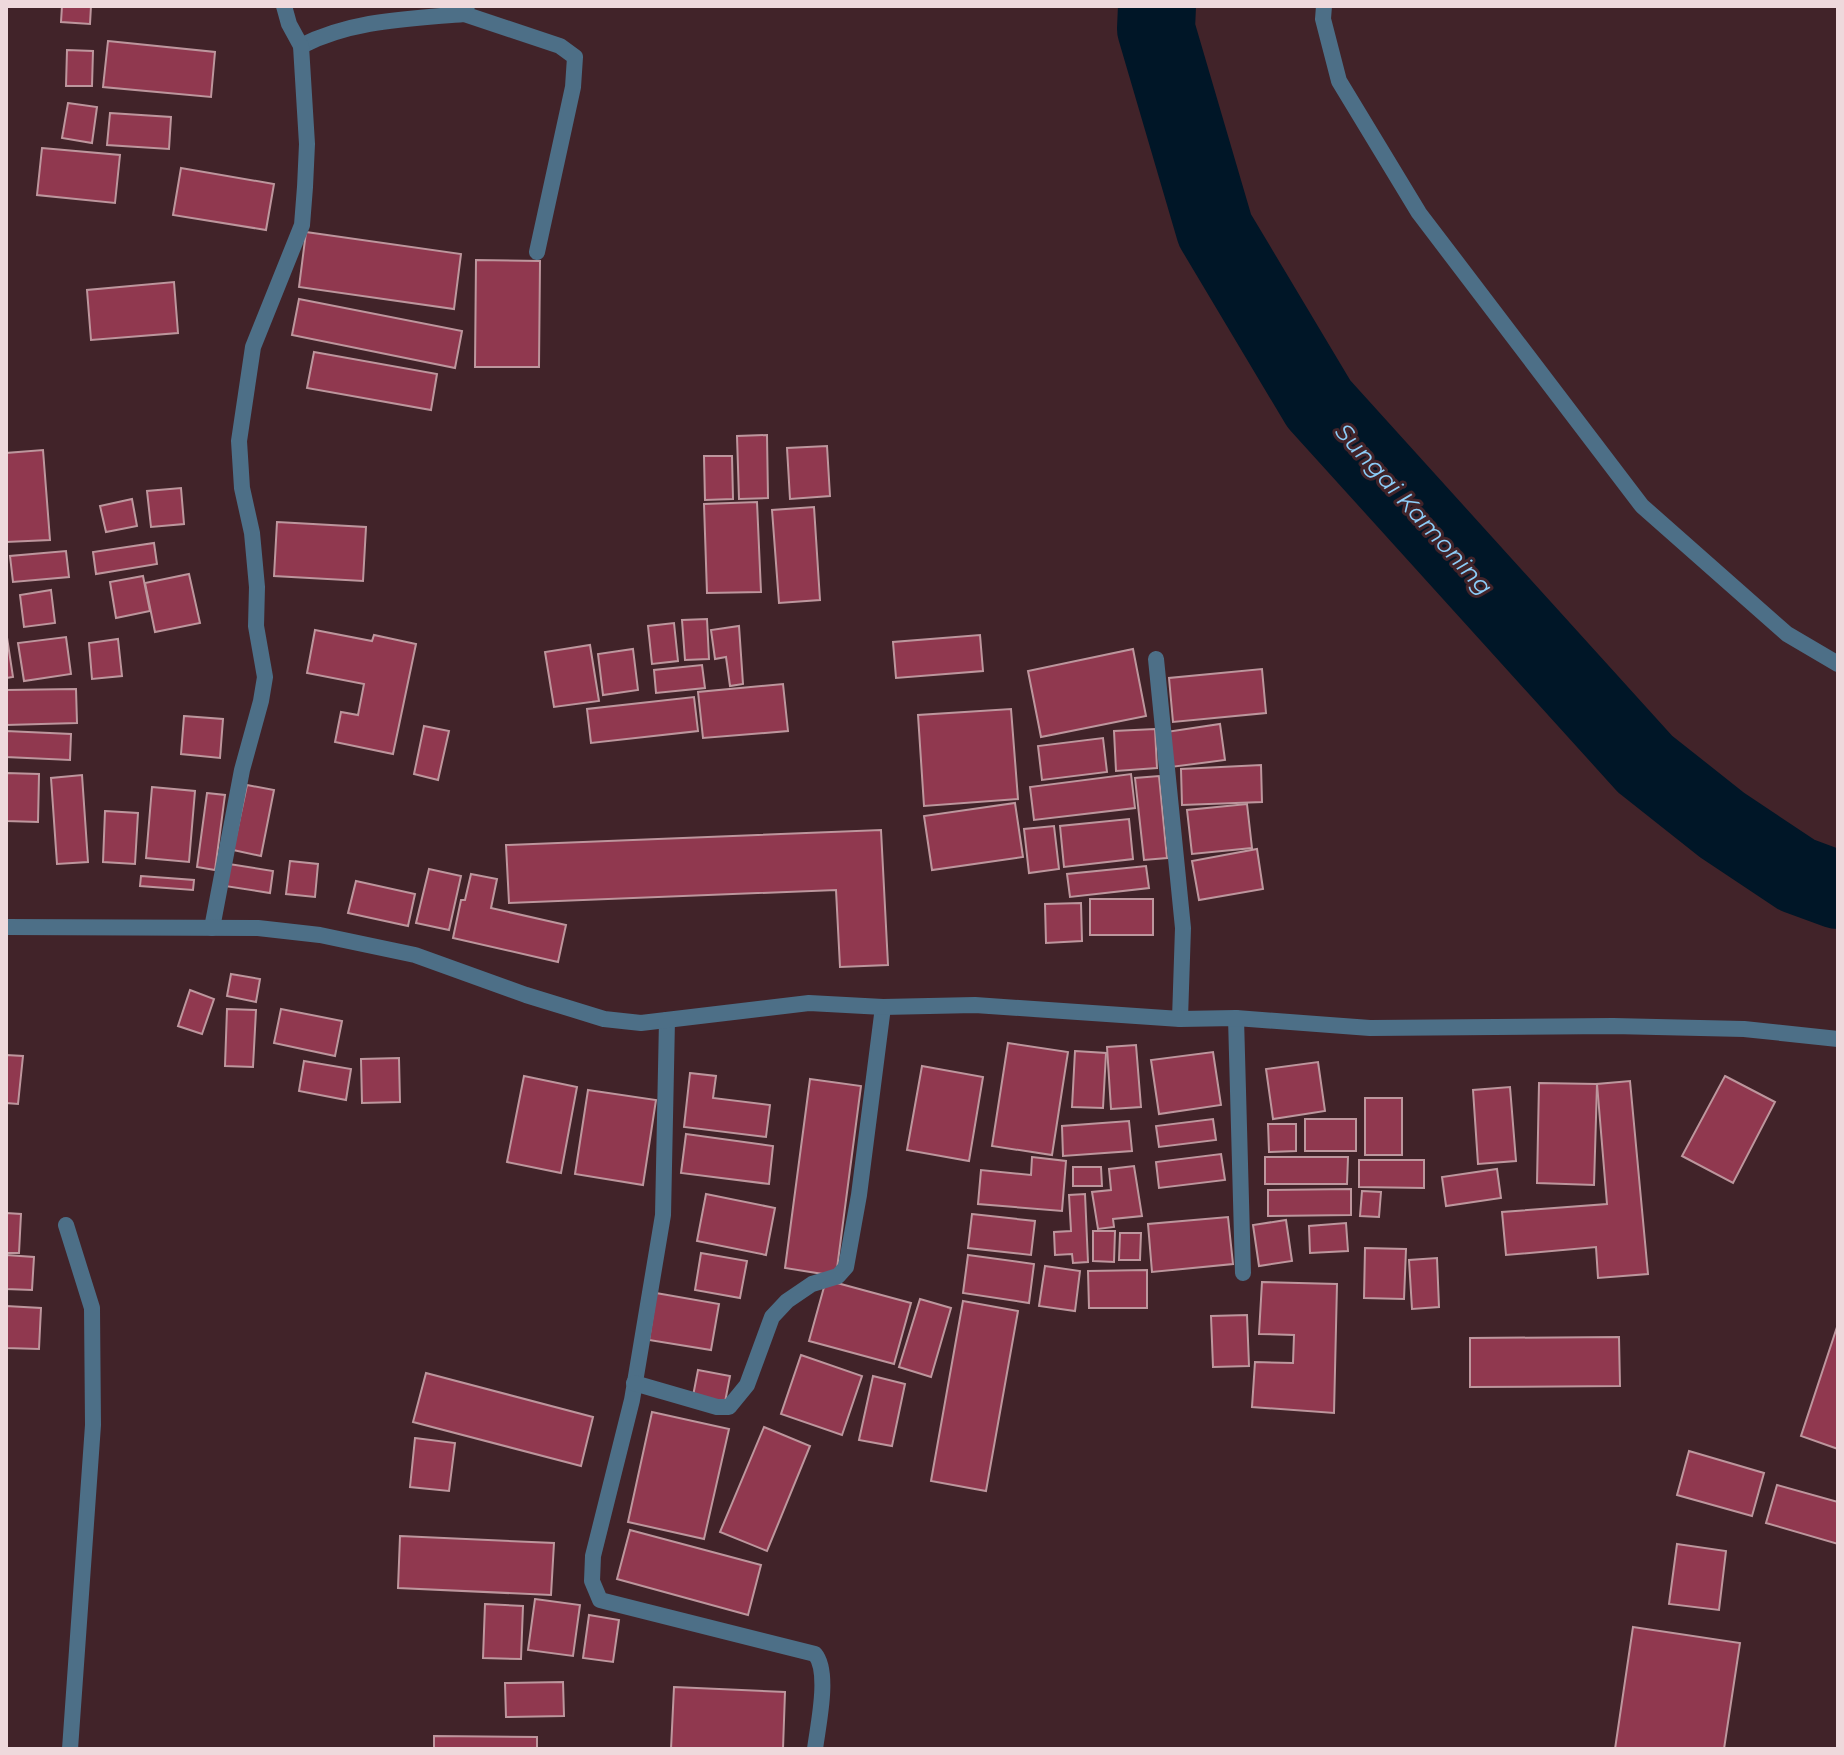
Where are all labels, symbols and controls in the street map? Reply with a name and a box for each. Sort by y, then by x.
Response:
water label: Sungai Kamoning [1329,417,1499,601]

